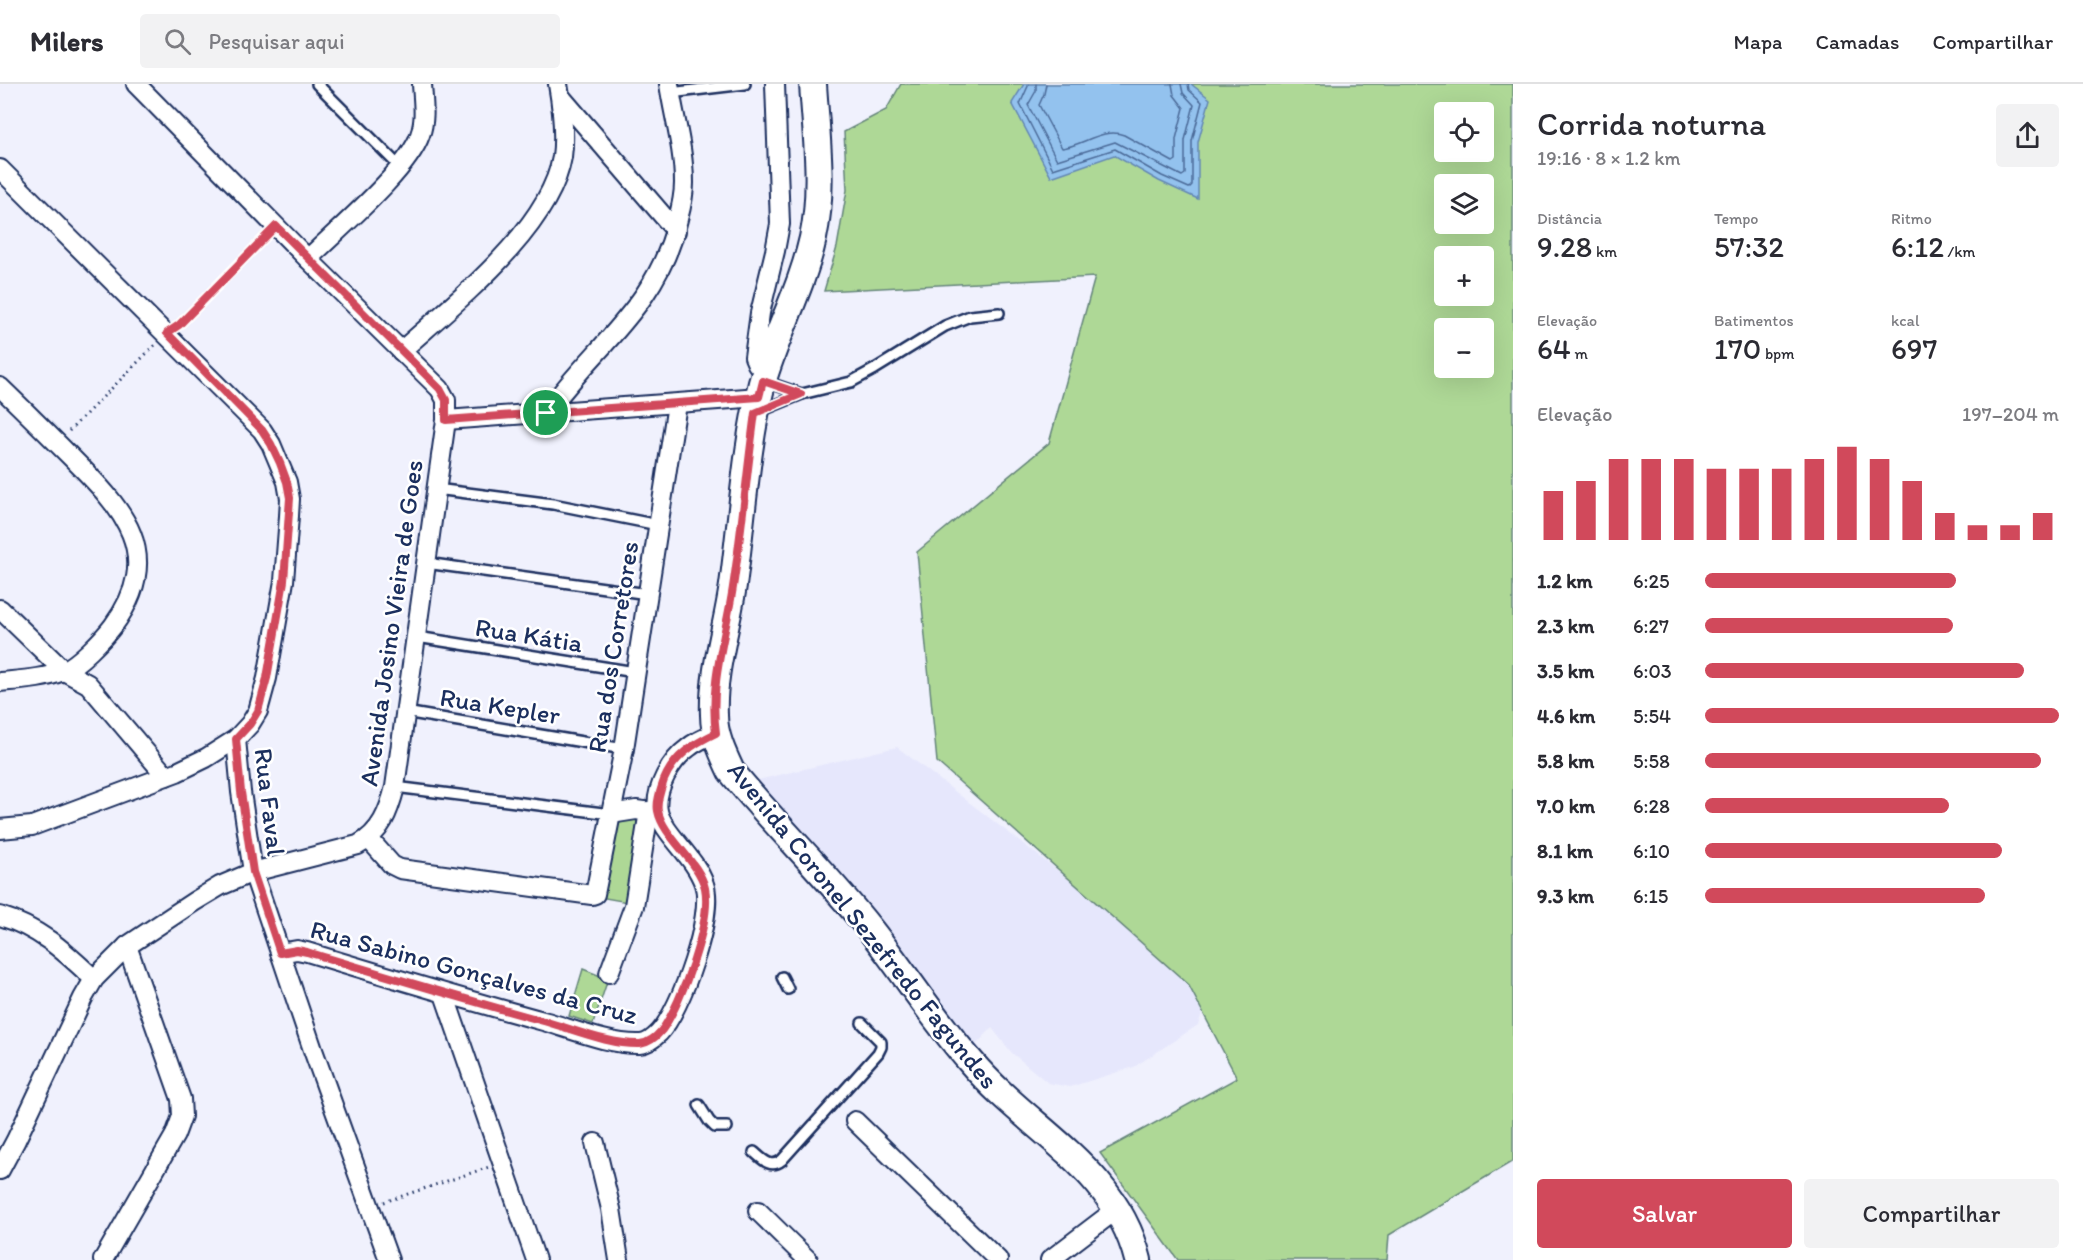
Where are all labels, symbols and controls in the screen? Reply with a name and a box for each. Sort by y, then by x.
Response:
search box [140,14,560,68]
text: Milers [30,24,104,58]
icon: search [161,25,194,58]
text: Pesquisar aqui [209,28,345,55]
text: Mapa [1734,29,1782,54]
text: Camadas [1815,29,1899,54]
text: Compartilhar [1932,29,2053,54]
map controls [1434,102,1494,378]
button: locate [1434,102,1494,162]
text: Corrida noturna [1537,104,1766,143]
button: share [1996,104,2059,167]
text: 19:16 · 8 × 1.2 km [1537,146,1681,170]
button: layers [1434,174,1494,234]
text: Distância [1537,209,1602,228]
text: Tempo [1714,209,1759,228]
text: Ritmo [1891,209,1932,228]
text: 9.28 [1537,228,1592,265]
text: 57:32 [1714,228,1784,265]
text: 6:12 [1891,228,1944,265]
text: km [1592,242,1617,261]
text: /km [1944,242,1975,261]
button: + [1434,246,1494,306]
text: Elevação [1537,311,1597,330]
text: Batimentos [1714,311,1794,330]
text: kcal [1891,311,1919,330]
button: − [1434,318,1494,378]
text: 64 [1537,330,1571,367]
text: 170 [1714,330,1761,367]
text: 697 [1891,330,1937,367]
text: m [1571,344,1588,363]
text: bpm [1761,344,1795,363]
pin [520,387,571,438]
icon: arrive [529,396,562,429]
text: Elevação [1537,402,1612,426]
text: 197–204 m [1962,402,2059,426]
street label: Avenida Josino Vieira de Goes [352,458,430,788]
street label: Rua dos Corretores [580,539,646,755]
text: 1.2 km [1537,569,1593,593]
text: 6:25 [1633,569,1670,593]
street label: Rua Kátia [473,611,585,659]
text: 2.3 km [1537,614,1594,638]
text: 6:27 [1633,614,1669,638]
text: 3.5 km [1537,659,1594,683]
text: 6:03 [1633,659,1672,683]
street label: Rua Kepler [438,681,563,731]
text: 4.6 km [1537,704,1595,728]
text: 5:54 [1633,704,1671,728]
street label: Rua Faval [248,746,292,858]
text: 5.8 km [1537,749,1594,773]
text: 5:58 [1633,749,1670,773]
street label: Avenida Coronel Sezefredo Fagundes [721,755,1005,1095]
text: 7.0 km [1537,794,1595,818]
text: 6:28 [1633,794,1670,818]
text: 8.1 km [1537,839,1593,863]
text: 6:10 [1633,839,1670,863]
text: 9.3 km [1537,884,1594,908]
text: 6:15 [1633,884,1668,908]
street label: Rua Sabino Gonçalves da Cruz [307,913,641,1031]
button: Salvar [1537,1179,1792,1248]
button: Compartilhar [1804,1179,2059,1248]

